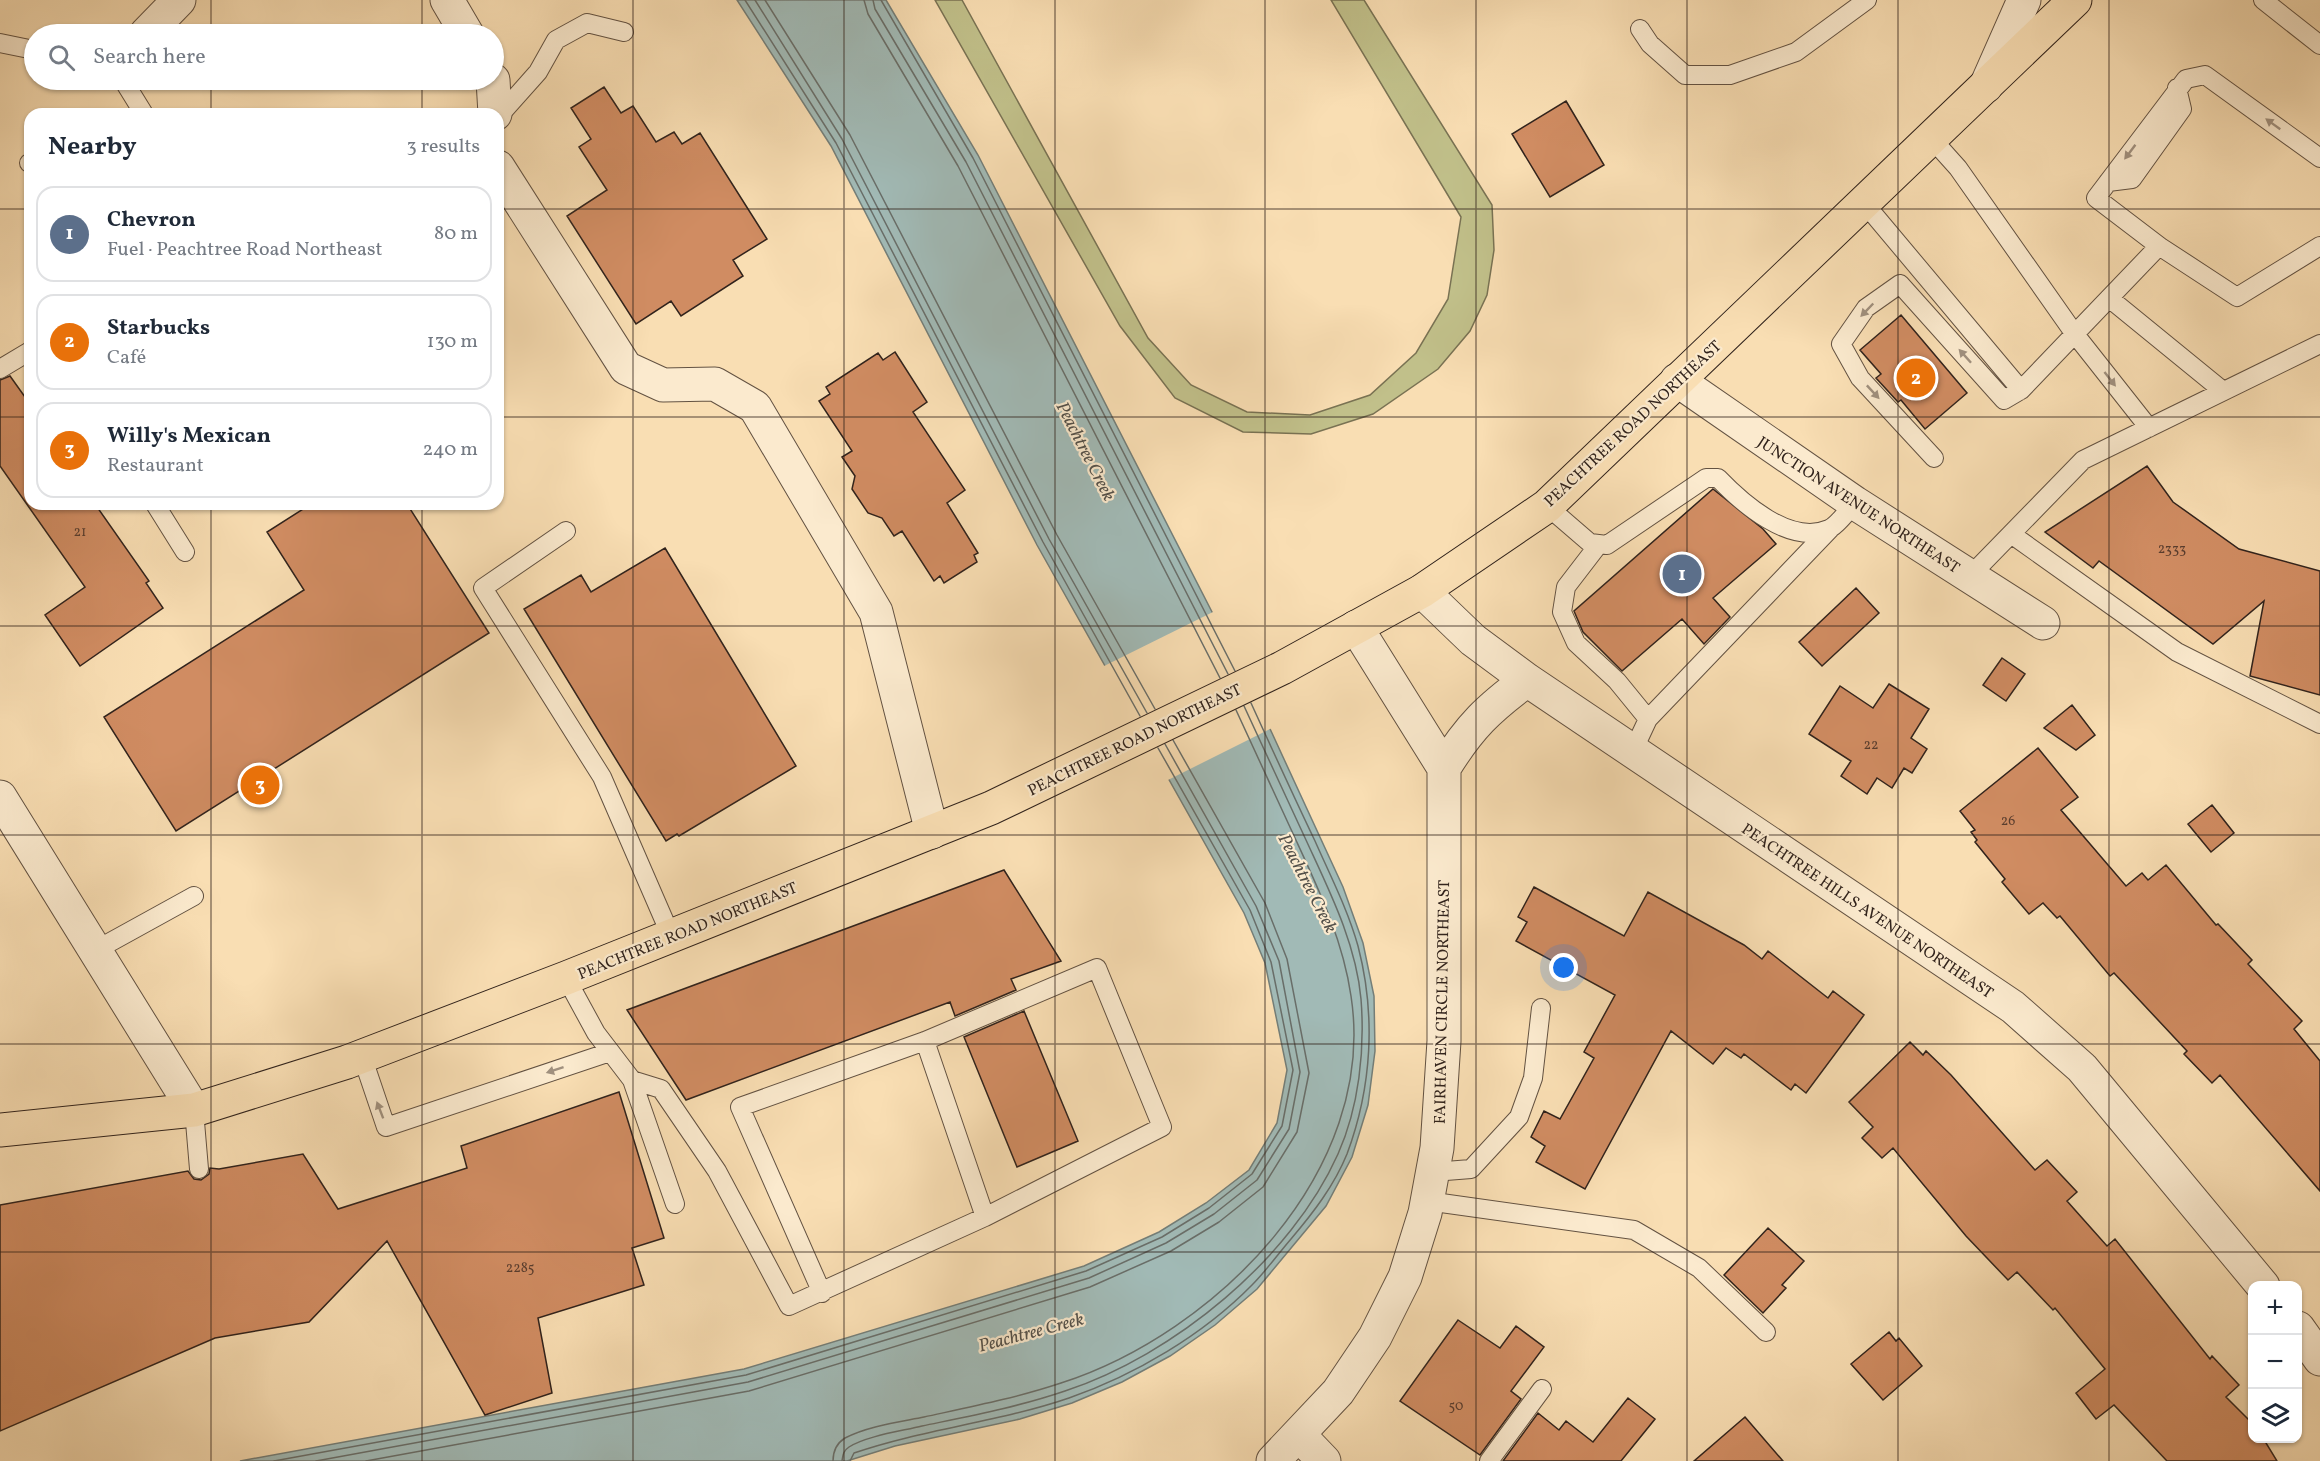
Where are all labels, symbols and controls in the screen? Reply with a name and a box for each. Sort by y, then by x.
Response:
search box [24,24,504,90]
icon: search [45,41,78,74]
text: Search here [93,42,206,73]
one-way arrow [2265,118,2281,130]
text: Nearby [48,129,137,165]
text: 3 results [406,133,480,161]
one-way arrow [2124,143,2136,159]
text: Chevron [107,205,196,236]
text: 1 [65,220,74,248]
text: 80 m [434,220,478,248]
text: Fuel · Peachtree Road Northeast [107,236,383,264]
one-way arrow [1860,303,1874,318]
text: Starbucks [107,313,210,344]
text: 2 [64,328,75,356]
text: 130 m [427,328,478,356]
street label: PEACHTREE ROAD NORTHEAST [1540,336,1727,513]
text: Café [107,344,146,372]
one-way arrow [1959,349,1972,364]
pin: 2 [1896,356,1936,400]
one-way arrow [2104,371,2116,386]
one-way arrow [1866,385,1880,400]
water label: Peachtree Creek [1049,398,1120,506]
text: Willy's Mexican [107,421,271,452]
street label: JUNCTION AVENUE NORTHEAST [1752,432,1963,580]
text: 3 [64,436,75,464]
text: 240 m [423,436,478,464]
text: Restaurant [107,452,204,480]
house number: 21 [74,523,86,542]
house number: 2333 [2158,540,2186,559]
pin: 1 [1662,552,1702,596]
street label: PEACHTREE ROAD NORTHEAST [1024,679,1245,802]
house number: 22 [1863,736,1879,755]
pin: 3 [240,762,280,808]
house number: 26 [2001,812,2015,831]
street label: PEACHTREE HILLS AVENUE NORTHEAST [1737,819,1997,1004]
water label: Peachtree Creek [1271,830,1342,938]
street label: PEACHTREE ROAD NORTHEAST [575,878,801,986]
street label: FAIRHAVEN CIRCLE NORTHEAST [1430,880,1456,1124]
your location [1549,953,1578,982]
one-way arrow [546,1066,564,1076]
one-way arrow [375,1101,385,1119]
house number: 2285 [506,1259,534,1278]
map controls [2248,1281,2302,1443]
button: + [2248,1281,2302,1335]
water label: Peachtree Creek [976,1307,1087,1360]
button: − [2248,1335,2302,1389]
button: layers [2248,1389,2302,1443]
house number: 50 [1449,1397,1463,1416]

